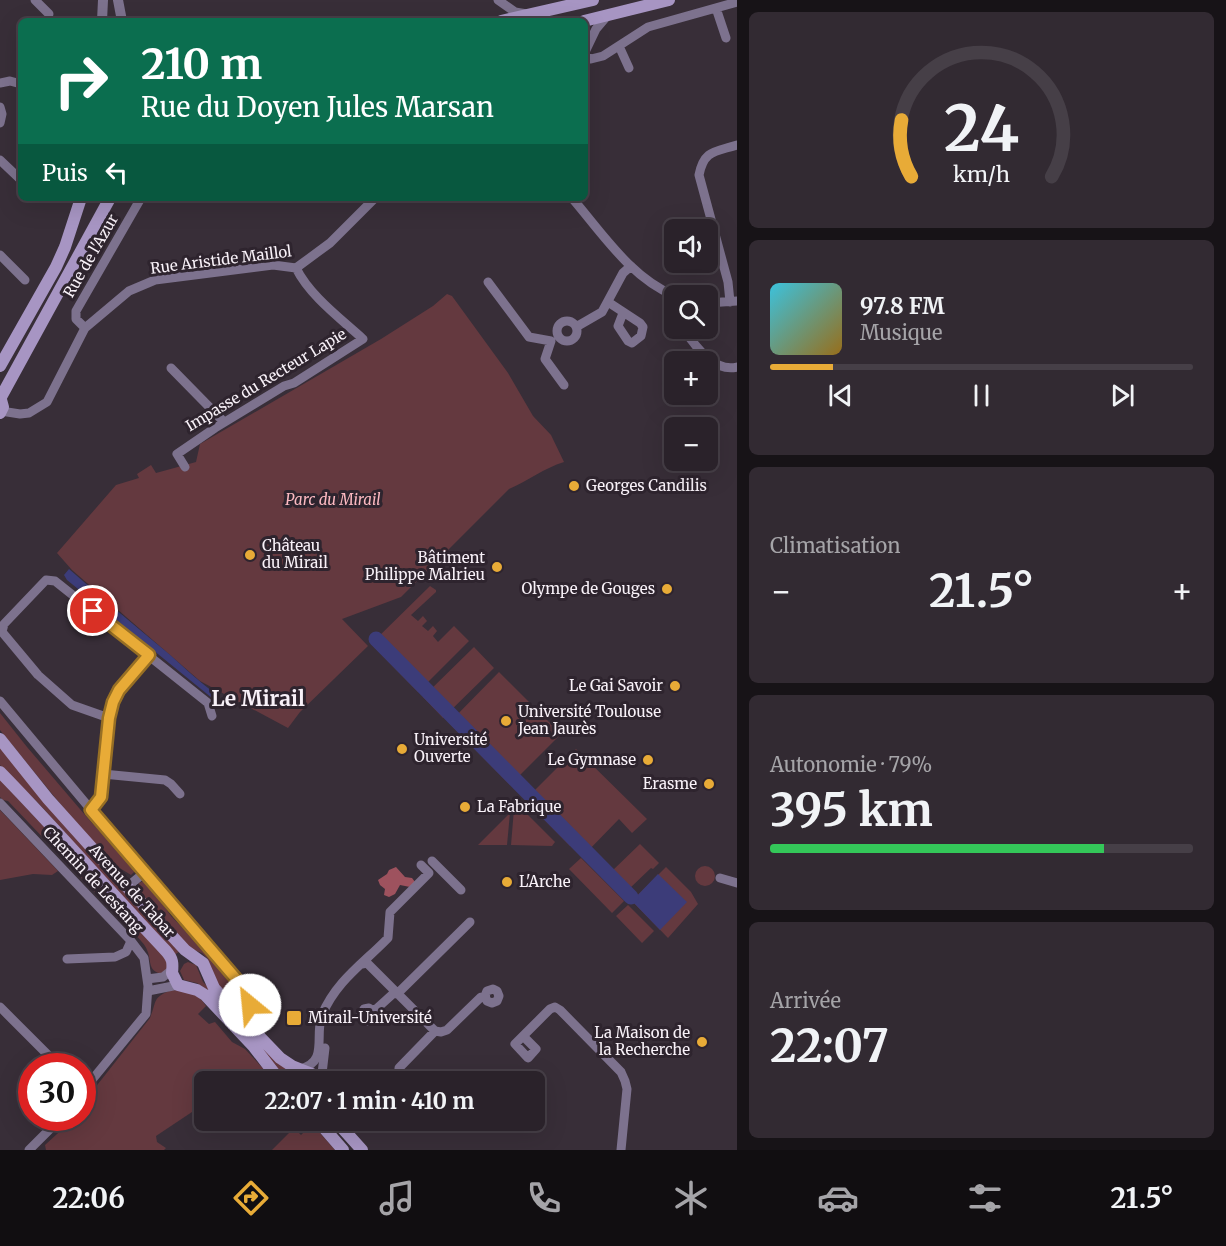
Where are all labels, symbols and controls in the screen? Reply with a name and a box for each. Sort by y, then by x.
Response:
text: 210 m [141,38,262,90]
icon: right [42,42,120,120]
text: Rue du Doyen Jules Marsan [141,90,494,124]
text: 24 [944,90,1019,168]
icon: left [100,156,133,189]
text: Puis [42,159,88,187]
text: km/h [953,161,1010,188]
street label: Rue de l'Azur [59,211,122,301]
map controls [664,219,718,471]
button: sound [664,219,718,273]
street label: Rue Aristide Maillol [149,241,293,278]
button: search [664,285,718,339]
text: 97.8 FM [860,292,945,320]
text: Musique [860,320,942,345]
street label: Impasse du Recteur Lapie [182,324,350,435]
button: + [664,351,718,405]
icon: previous [824,379,857,412]
icon: pause [965,379,998,412]
icon: next [1106,379,1139,412]
button: − [664,417,718,471]
place label: Georges Candilis [586,476,707,495]
marker: Georges Candilis [567,479,581,493]
park label: Parc du Mirail [285,490,381,509]
text: Climatisation [770,533,901,558]
place label: Château du Mirail [262,536,328,572]
marker: Château du Mirail [243,548,257,562]
place label: Bâtiment Philippe Malrieu [365,548,485,584]
marker: Bâtiment Philippe Malrieu [490,560,504,574]
text: 21.5° [929,563,1034,619]
text: − [770,571,792,612]
text: + [1171,571,1193,612]
place label: Olympe de Gouges [522,579,655,598]
marker: Olympe de Gouges [660,582,674,596]
pin [67,585,118,636]
icon: arrive [76,594,109,627]
place label: Le Gai Savoir [569,676,663,695]
marker: Le Gai Savoir [668,679,682,693]
district label: Le Mirail [211,685,305,712]
place label: Université Toulouse Jean Jaurès [517,702,661,738]
marker: Université Toulouse Jean Jaurès [499,714,513,728]
place label: Université Ouverte [414,730,488,766]
marker: Université Ouverte [395,742,409,756]
place label: Le Gymnase [547,750,636,769]
text: Autonomie · 79% [770,752,932,777]
marker: Le Gymnase [641,753,655,767]
place label: Erasme [643,774,697,793]
marker: Erasme [702,777,716,791]
text: 395 km [770,782,933,838]
place label: La Fabrique [477,797,562,816]
marker: La Fabrique [458,800,472,814]
street label: Chemin de Lestang [39,822,148,937]
street label: Avenue de Tabar [85,839,179,941]
place label: L'Arche [519,872,571,891]
marker: L'Arche [500,875,514,889]
position arrow [218,973,282,1037]
text: Arrivée [770,988,841,1013]
place label: Mirail-Université [308,1008,432,1027]
marker: Mirail-Université [285,1009,303,1027]
text: 22:07 [770,1018,889,1074]
place label: La Maison de la Recherche [594,1023,690,1059]
marker: La Maison de la Recherche [695,1035,709,1049]
speed limit sign: 30 [18,1053,96,1131]
text: 22:07 · 1 min · 410 m [265,1087,474,1115]
icon: directions [230,1177,272,1219]
icon: music [376,1177,418,1219]
icon: phone [523,1177,565,1219]
icon: climate [670,1177,712,1219]
icon: car [817,1177,859,1219]
icon: filters [964,1177,1006,1219]
text: 22:06 [52,1181,125,1215]
text: 21.5° [1111,1181,1174,1215]

